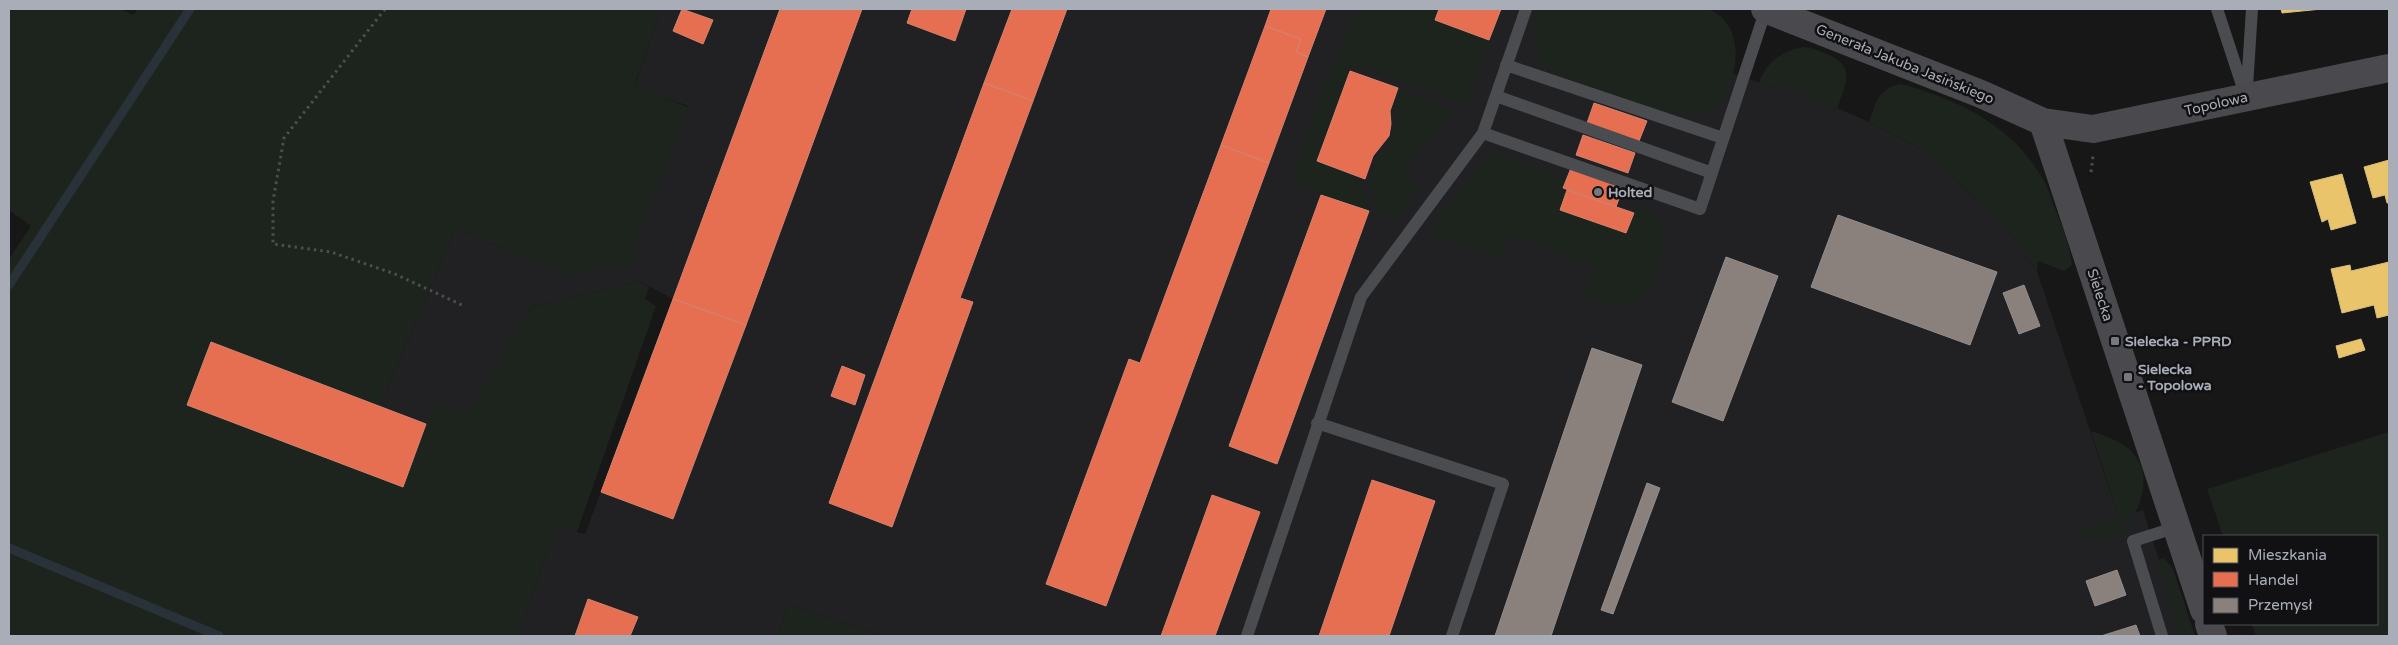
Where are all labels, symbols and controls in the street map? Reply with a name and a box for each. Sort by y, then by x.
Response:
street label: Generała Jakuba Jasińskiego [1814,20,1996,108]
street label: Topolowa [2183,88,2249,120]
place label: Holted [1608,184,1653,201]
marker: Holted [1592,186,1604,198]
street label: Sielecka [2084,267,2116,323]
place label: Sielecka - PPRD [2125,333,2232,350]
marker: Sielecka - PPRD [2109,335,2121,347]
place label: Sielecka - Topolowa [2138,361,2212,394]
marker: Sielecka - Topolowa [2122,371,2134,383]
legend [2203,535,2378,625]
text: Mieszkania [2248,546,2327,564]
text: Handel [2248,571,2299,589]
text: Przemysł [2248,596,2313,614]

